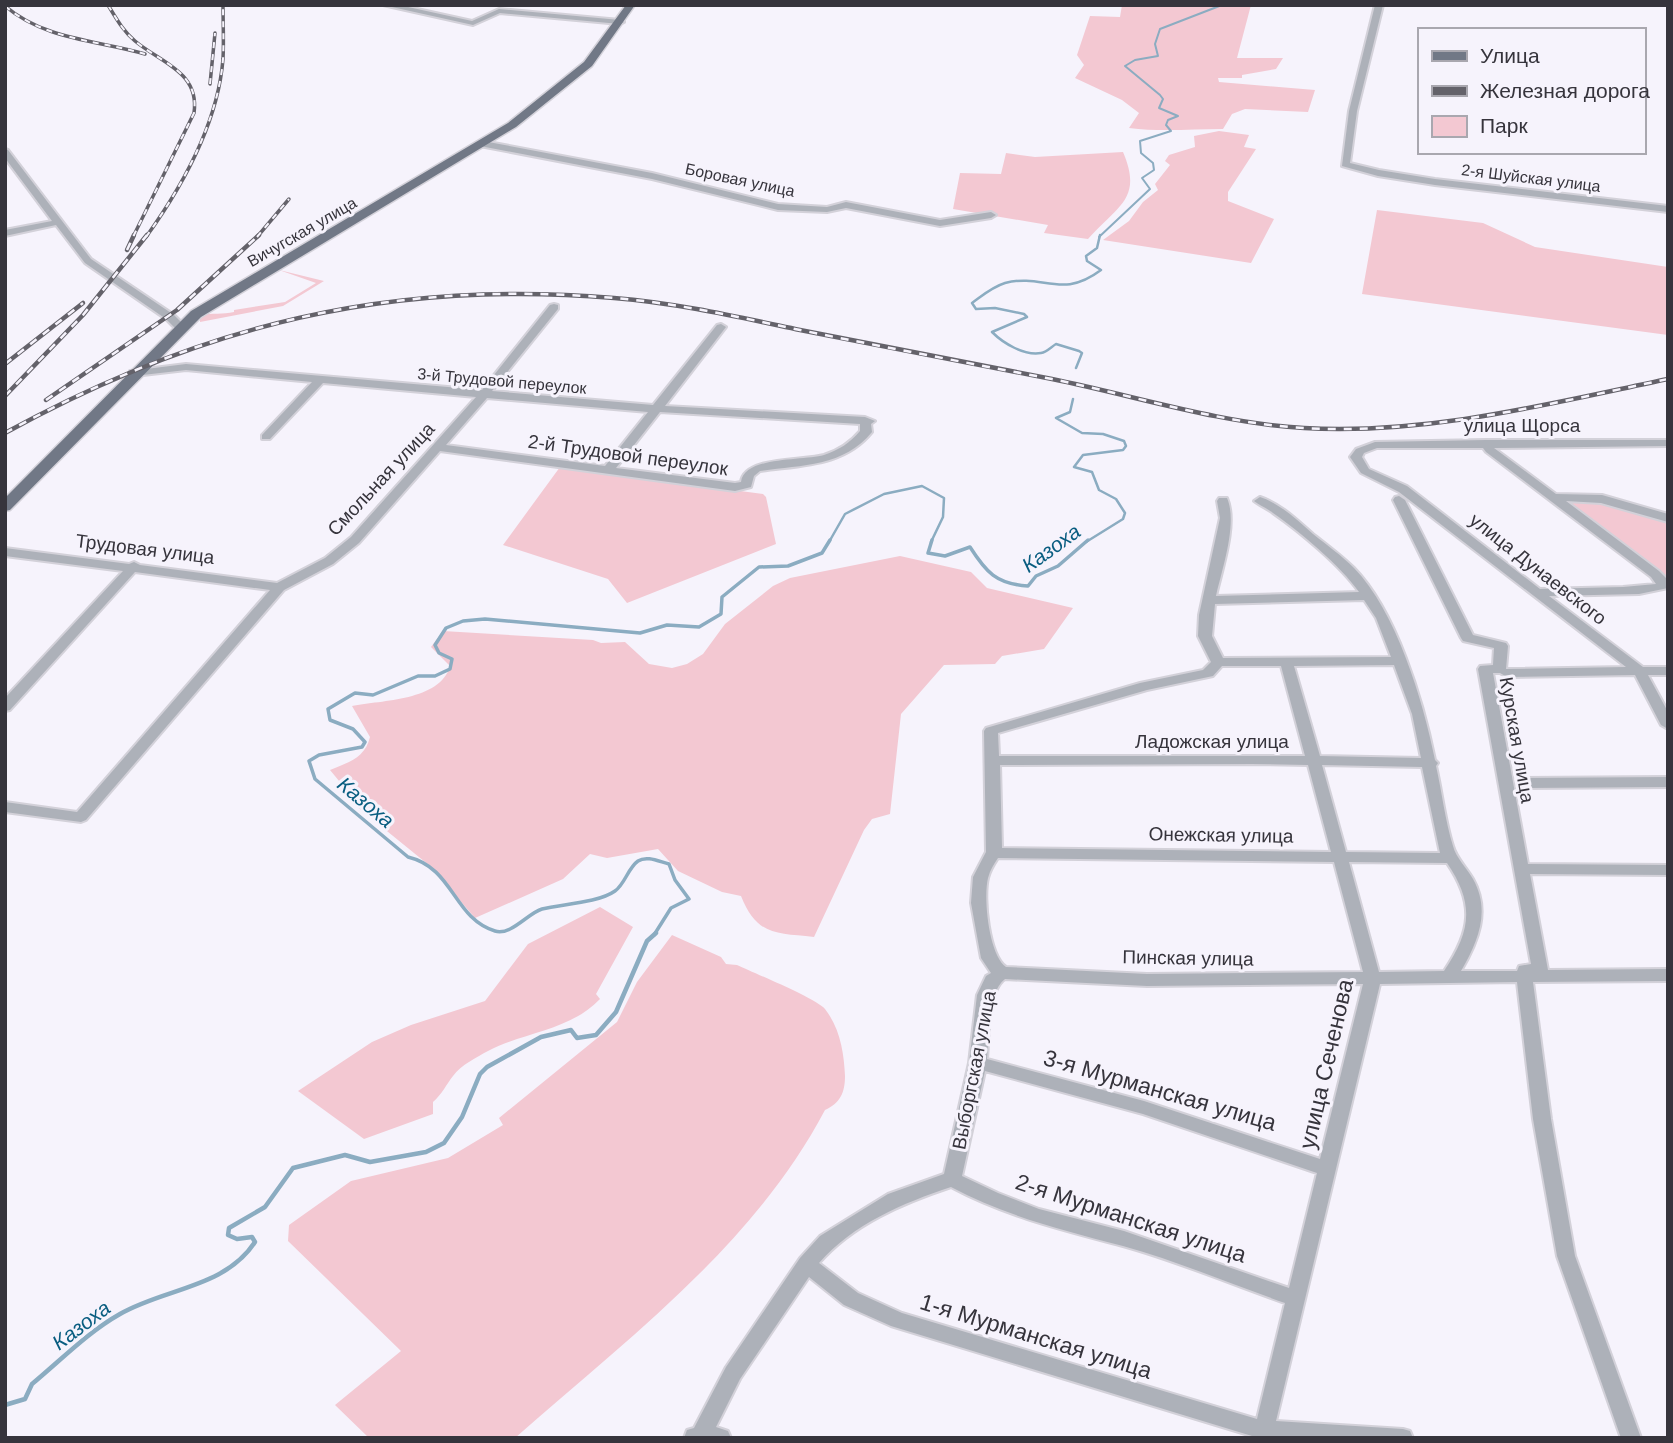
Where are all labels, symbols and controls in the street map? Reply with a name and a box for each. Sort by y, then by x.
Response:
legend [1418,28,1645,154]
text: Улица [1480,44,1540,67]
text: Железная дорога [1480,79,1650,102]
text: Парк [1480,114,1528,137]
street label: Боровая улица [684,160,796,200]
street label: 2-я Шуйская улица [1460,161,1602,195]
street label: Вичугская улица [245,194,359,270]
street label: 3-й Трудовой переулок [417,365,588,397]
street label: улица Щорса [1464,415,1581,436]
street label: Смольная улица [323,418,439,540]
street label: 2-й Трудовой переулок [527,431,730,480]
street label: улица Дунаевского [1466,509,1610,629]
water label: Казоха [1017,519,1085,577]
street label: Трудовая улица [74,530,216,568]
street label: Курская улица [1496,675,1538,805]
street label: Ладожская улица [1135,731,1289,752]
water label: Казоха [333,772,399,832]
street label: Онежская улица [1148,823,1294,847]
street label: Пинская улица [1122,946,1254,970]
street label: улица Сеченова [1294,976,1358,1151]
street label: Выборгская улица [948,988,1000,1151]
street label: 3-я Мурманская улица [1041,1044,1280,1136]
street label: 2-я Мурманская улица [1012,1168,1250,1268]
street label: 1-я Мурманская улица [917,1288,1155,1384]
water label: Казоха [48,1296,114,1354]

